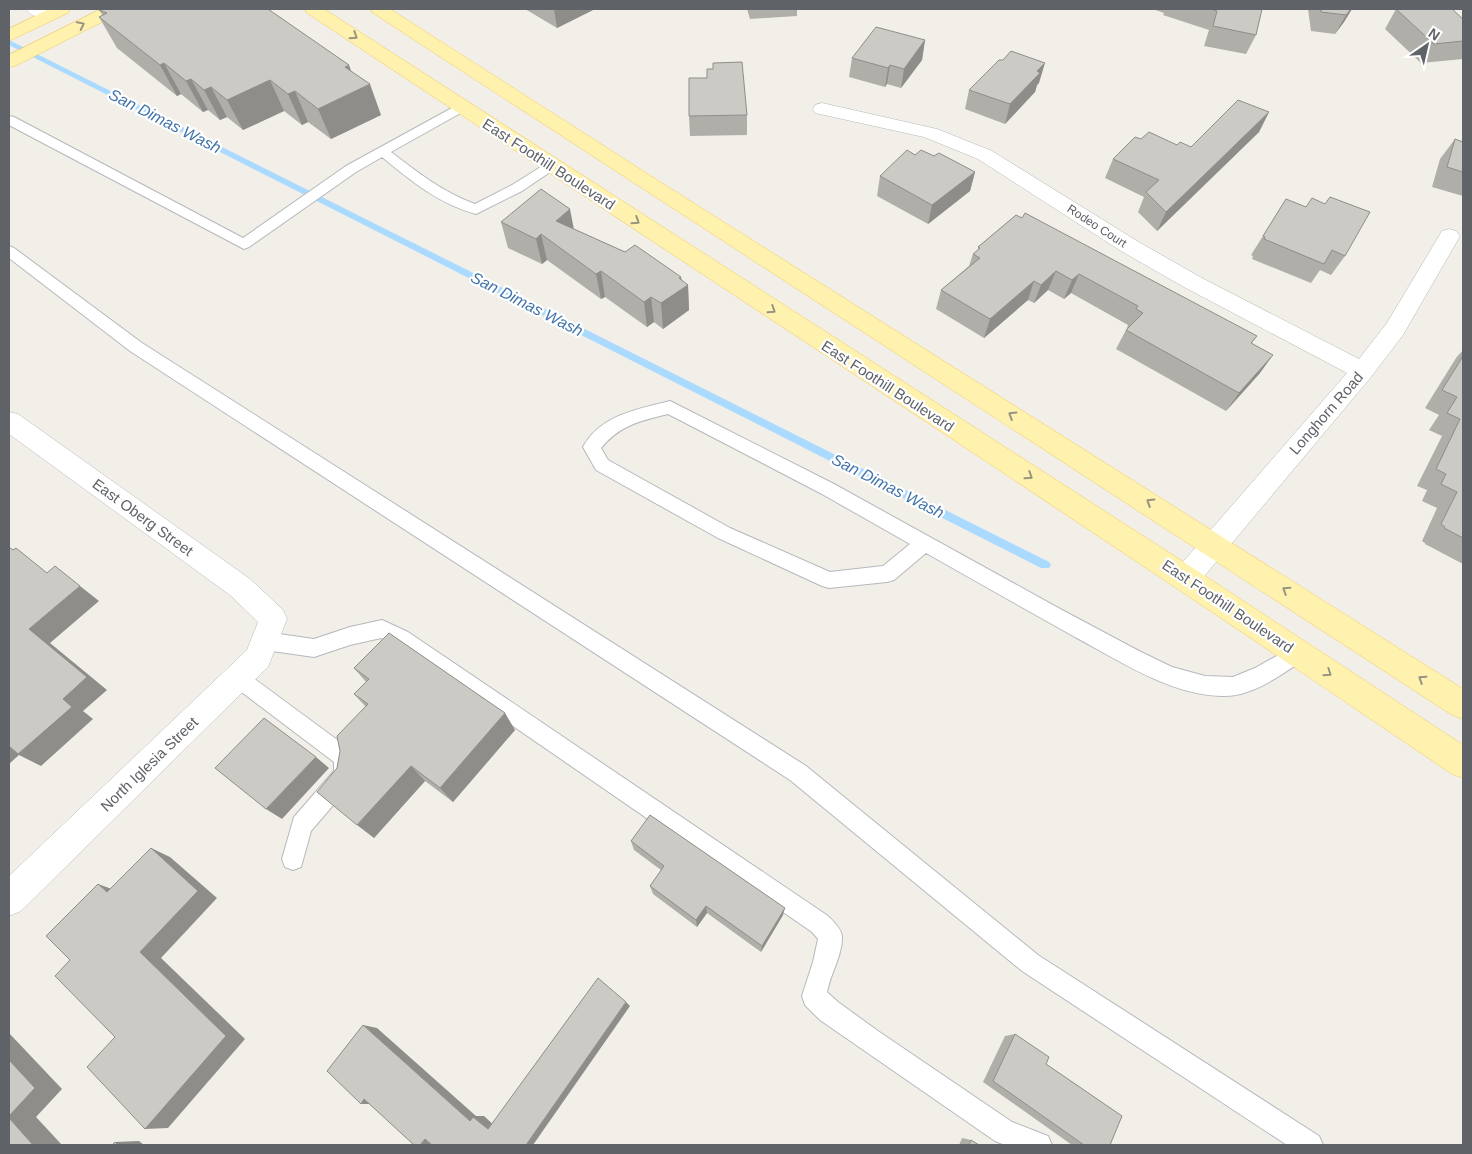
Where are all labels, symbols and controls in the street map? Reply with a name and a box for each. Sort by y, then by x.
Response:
north arrow [1402,20,1452,70]
one-way arrow [76,21,85,31]
text: N [1426,25,1443,44]
one-way arrow [348,30,357,39]
water label: San Dimas Wash [106,85,224,157]
street label: East Foothill Boulevard [480,115,618,213]
street label: Rodeo Court [1065,202,1130,251]
one-way arrow [630,215,639,224]
water label: San Dimas Wash [468,268,586,340]
one-way arrow [766,304,776,313]
street label: East Foothill Boulevard [819,337,957,435]
street label: Longhorn Road [1286,368,1366,458]
one-way arrow [1009,412,1018,422]
water label: San Dimas Wash [829,450,947,522]
one-way arrow [1023,470,1032,479]
street label: East Oberg Street [89,475,197,560]
one-way arrow [1146,499,1155,508]
street label: East Foothill Boulevard [1159,556,1297,656]
one-way arrow [1283,587,1292,596]
one-way arrow [1323,667,1332,676]
one-way arrow [1419,675,1428,685]
street label: North Iglesia Street [97,713,202,815]

